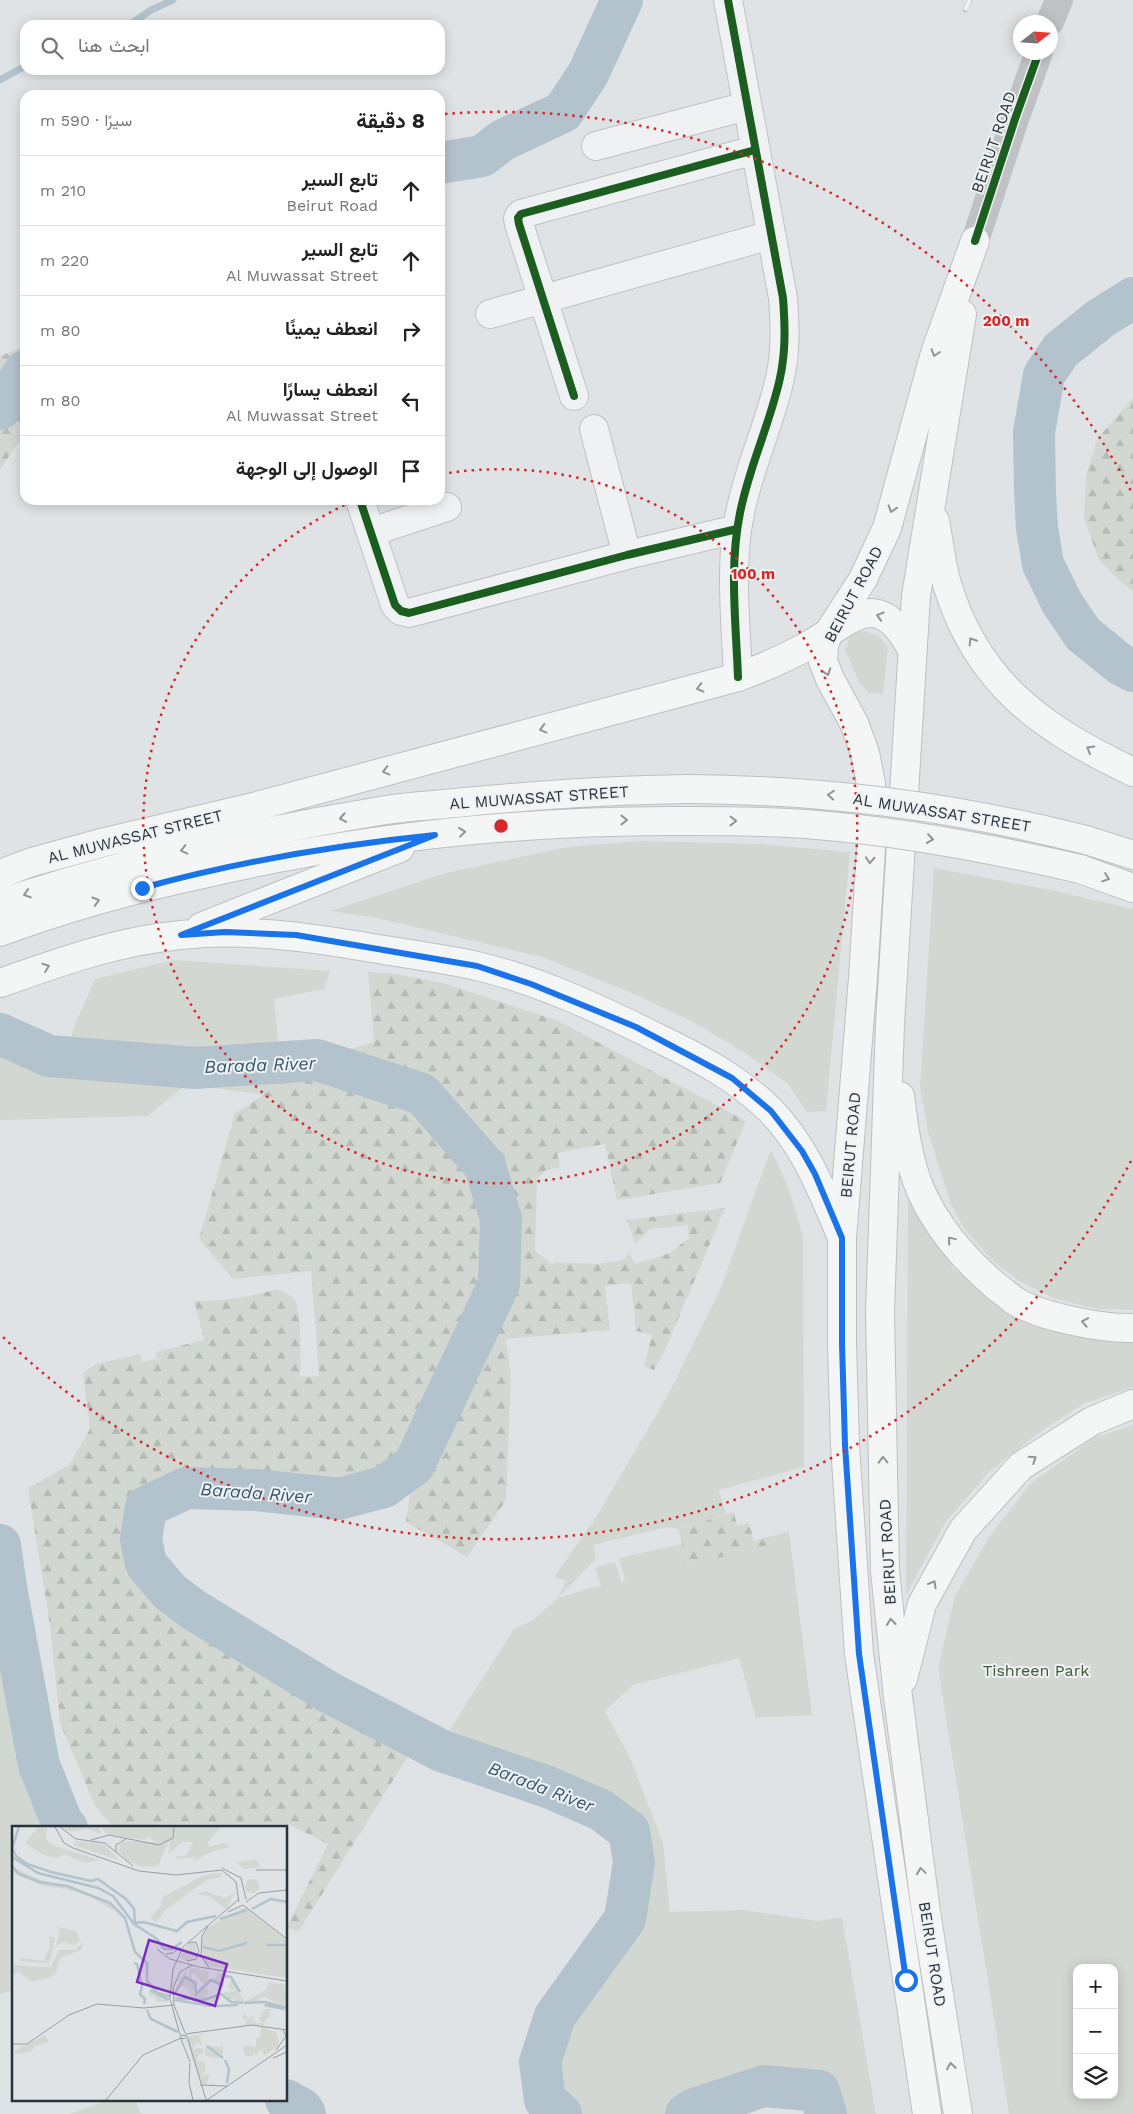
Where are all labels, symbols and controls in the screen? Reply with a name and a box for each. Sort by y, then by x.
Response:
north arrow [1013,15,1058,60]
search box [20,20,445,75]
icon: search [38,34,66,62]
text: ابحث هنا [78,34,150,57]
street label: BEIRUT ROAD [967,89,1020,196]
text: 8 دقيقة [356,108,425,133]
text: سيرًا · 590 m [40,111,132,130]
text: تابع السير [302,168,378,191]
icon: ahead [397,177,425,205]
text: 210 m [40,181,86,200]
text: Beirut Road [286,196,378,215]
text: تابع السير [302,238,378,261]
icon: ahead [397,247,425,275]
text: 220 m [40,251,89,270]
text: Al Muwassat Street [226,266,378,285]
text: 200 m [983,312,1029,330]
text: انعطف يمينًا [285,317,378,340]
icon: right [397,317,425,345]
text: 80 m [40,321,81,340]
one-way arrow [931,348,941,356]
text: انعطف يسارًا [283,378,378,401]
icon: left [397,387,425,415]
text: 80 m [40,391,81,410]
text: Al Muwassat Street [226,406,378,425]
text: الوصول إلى الوجهة [236,457,378,480]
icon: arrive [397,457,425,485]
one-way arrow [888,505,898,513]
street label: BEIRUT ROAD [820,543,887,646]
text: 100 m [731,565,775,583]
one-way arrow [876,612,885,622]
one-way arrow [968,638,978,647]
one-way arrow [821,667,831,676]
one-way arrow [697,682,705,692]
one-way arrow [539,723,548,734]
one-way arrow [1086,746,1095,756]
one-way arrow [383,766,391,776]
street label: AL MUWASSAT STREET [449,782,630,813]
street label: AL MUWASSAT STREET [852,789,1032,836]
one-way arrow [827,790,835,801]
street label: AL MUWASSAT STREET [46,805,225,867]
one-way arrow [339,812,347,822]
one-way arrow [620,815,628,825]
one-way arrow [730,816,737,826]
centre of rings [492,817,510,835]
one-way arrow [458,827,466,838]
one-way arrow [925,833,934,843]
one-way arrow [179,844,188,855]
one-way arrow [865,856,876,864]
one-way arrow [1102,873,1110,883]
route end [131,877,154,900]
one-way arrow [24,889,32,899]
one-way arrow [92,896,101,907]
one-way arrow [41,963,50,973]
water label: Barada River [204,1052,317,1077]
street label: BEIRUT ROAD [836,1091,865,1199]
one-way arrow [947,1236,956,1245]
one-way arrow [1080,1317,1089,1327]
one-way arrow [1028,1455,1037,1465]
one-way arrow [878,1456,888,1464]
water label: Barada River [200,1478,313,1507]
street label: BEIRUT ROAD [875,1498,900,1606]
one-way arrow [927,1580,937,1589]
one-way arrow [885,1618,896,1626]
park label: Tishreen Park [983,1661,1089,1680]
water label: Barada River [485,1757,598,1817]
inset map [12,1826,288,2102]
one-way arrow [916,1866,927,1874]
street label: BEIRUT ROAD [915,1900,950,2008]
map controls [1073,1964,1118,2099]
button: + [1073,1964,1118,2009]
route start [895,1969,918,1992]
button: − [1073,2009,1118,2054]
button: layers [1073,2054,1118,2099]
one-way arrow [946,2061,956,2070]

